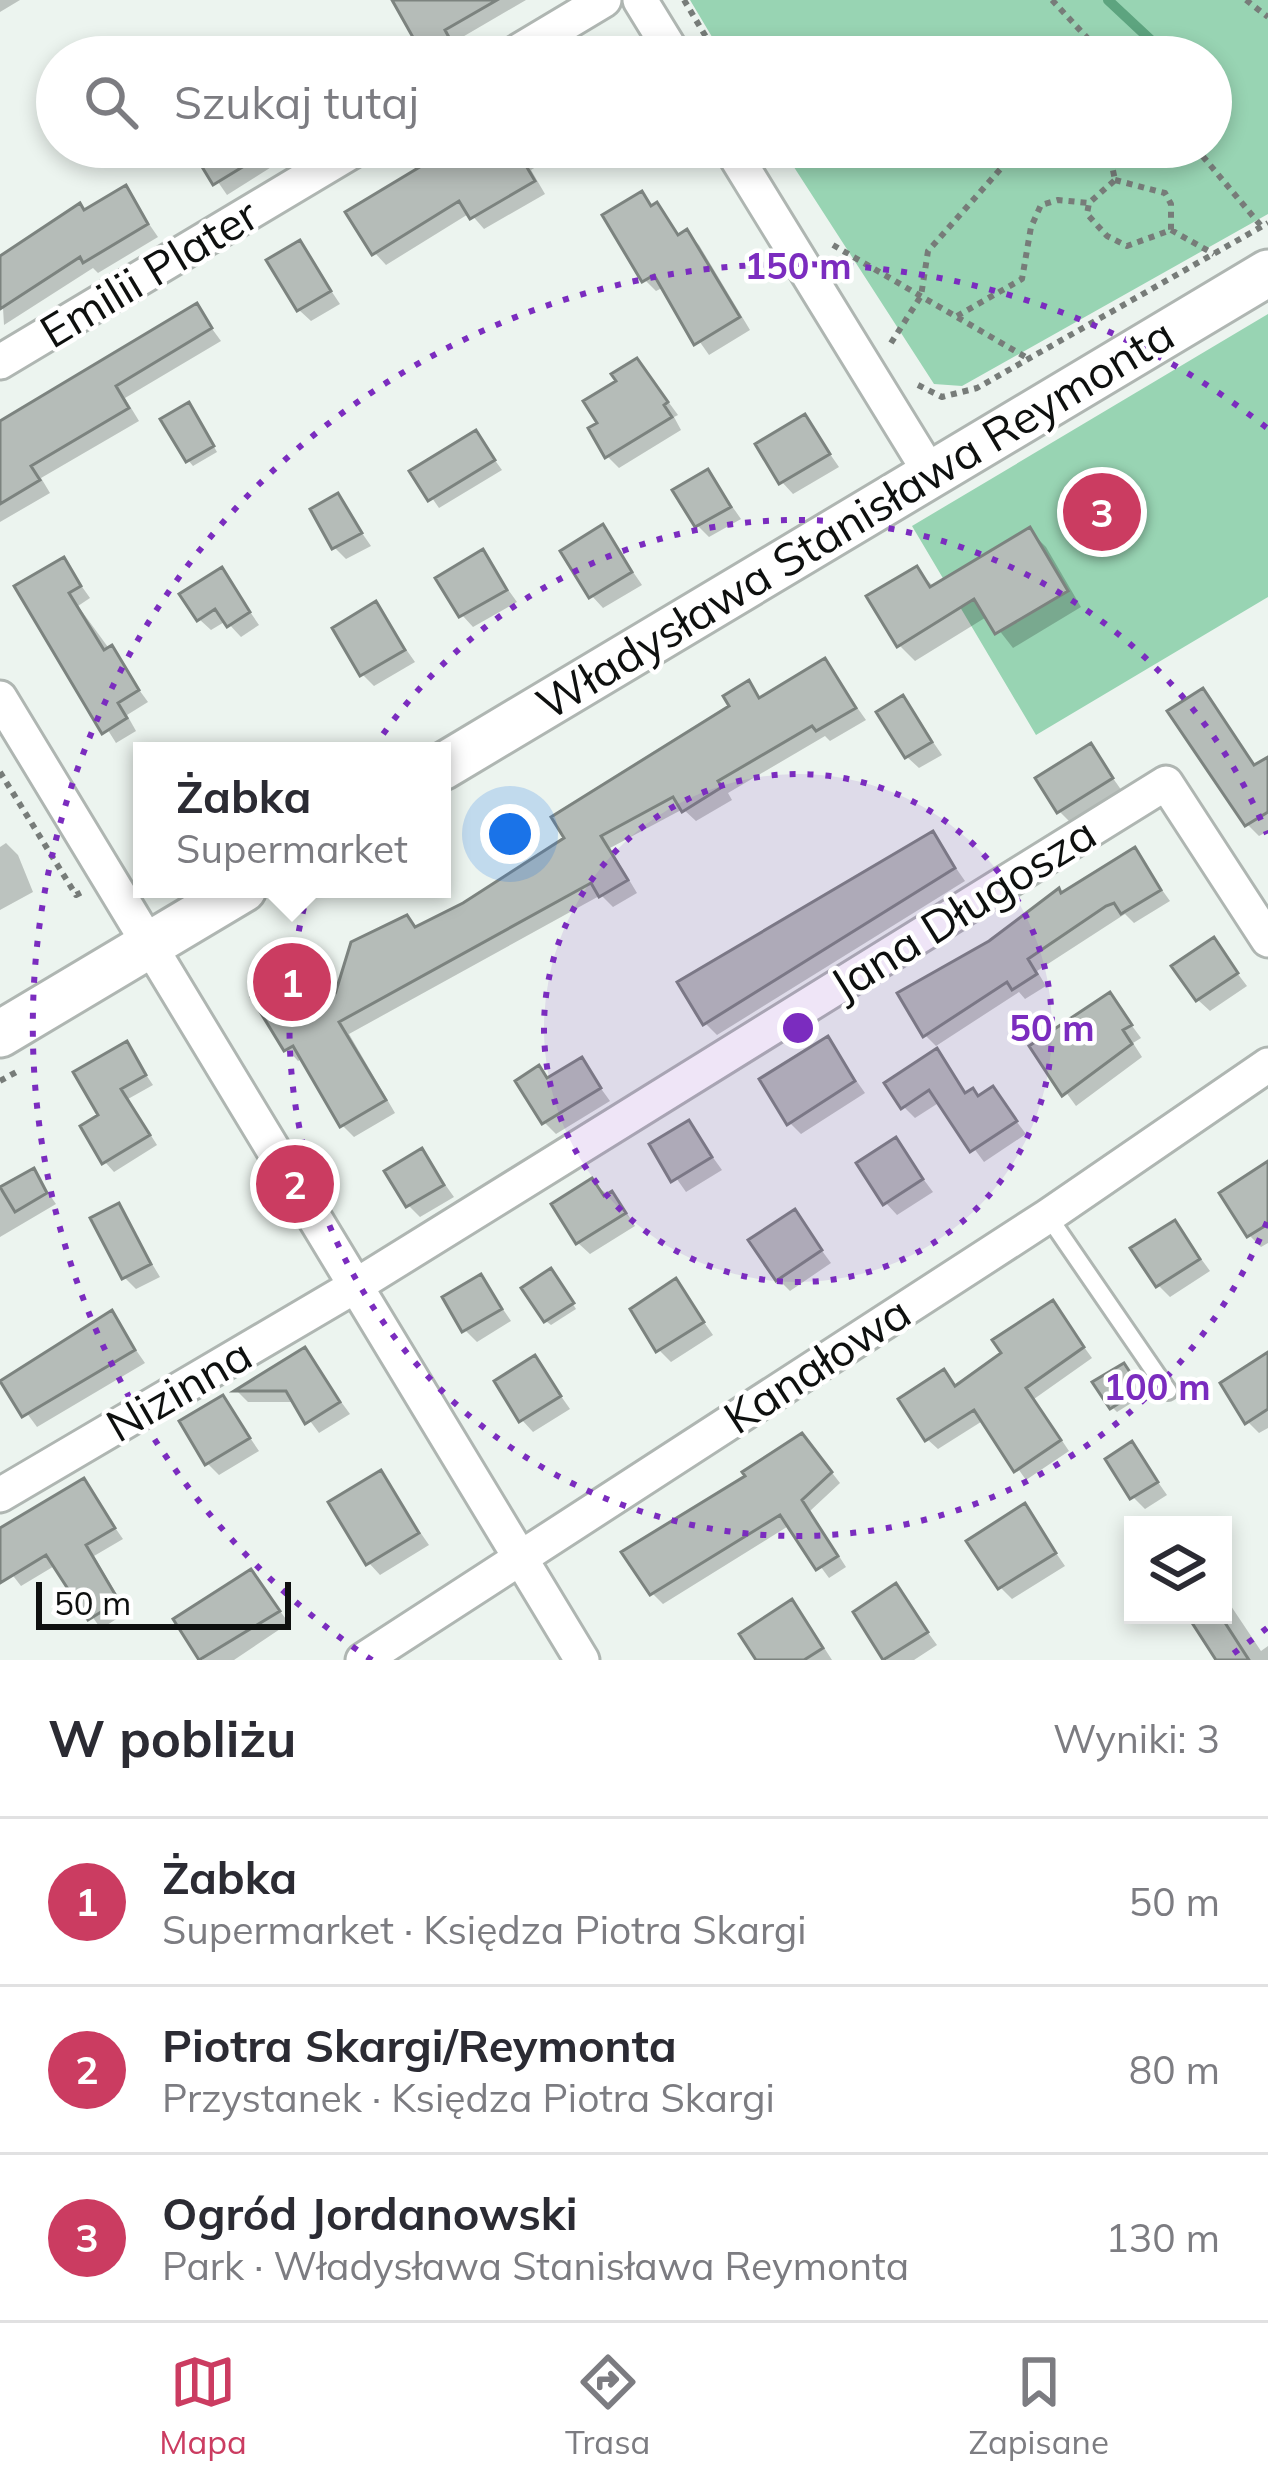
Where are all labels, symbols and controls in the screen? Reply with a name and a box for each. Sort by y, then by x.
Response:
search box [36,36,1232,168]
icon: search [78,69,144,135]
text: Szukaj tutaj [174,74,419,130]
street label: Emilii Plater [30,185,268,359]
text: 150 m [744,243,852,288]
street label: Władysława Stanisława Reymonta [526,305,1183,731]
pin: 3 [1063,467,1141,557]
popup [133,742,451,898]
text: Żabka [176,768,311,824]
your location [480,804,540,864]
street label: Jana Długosza [819,804,1105,1012]
text: Supermarket [176,824,408,873]
pin: 1 [253,937,331,1027]
text: 50 m [1009,1005,1095,1050]
centre of rings [777,1007,819,1049]
pin: 2 [256,1139,334,1229]
street label: Kanałowa [713,1283,920,1445]
street label: Nizinna [96,1325,261,1453]
text: 100 m [1103,1364,1211,1409]
map controls [1124,1516,1232,1624]
button: layers [1124,1516,1232,1624]
scale bar [36,1576,291,1629]
text: 50 m [54,1582,131,1623]
text: W pobliżu [48,1706,296,1770]
text: Wyniki: 3 [1053,1714,1220,1763]
text: Żabka [162,1849,297,1905]
text: 1 [75,1877,99,1926]
text: 50 m [1129,1877,1220,1926]
text: Supermarket · Księdza Piotra Skargi [162,1905,807,1954]
text: Piotra Skargi/Reymonta [162,2017,677,2073]
text: 2 [75,2045,99,2094]
text: 80 m [1129,2045,1220,2094]
text: Przystanek · Księdza Piotra Skargi [162,2073,775,2122]
text: Ogród Jordanowski [162,2185,577,2241]
text: 3 [75,2213,99,2262]
text: 130 m [1105,2213,1220,2262]
text: Park · Władysława Stanisława Reymonta [162,2241,909,2290]
tab: Mapa [159,2349,247,2462]
tab: Trasa [565,2349,650,2462]
tab: Zapisane [969,2349,1109,2462]

